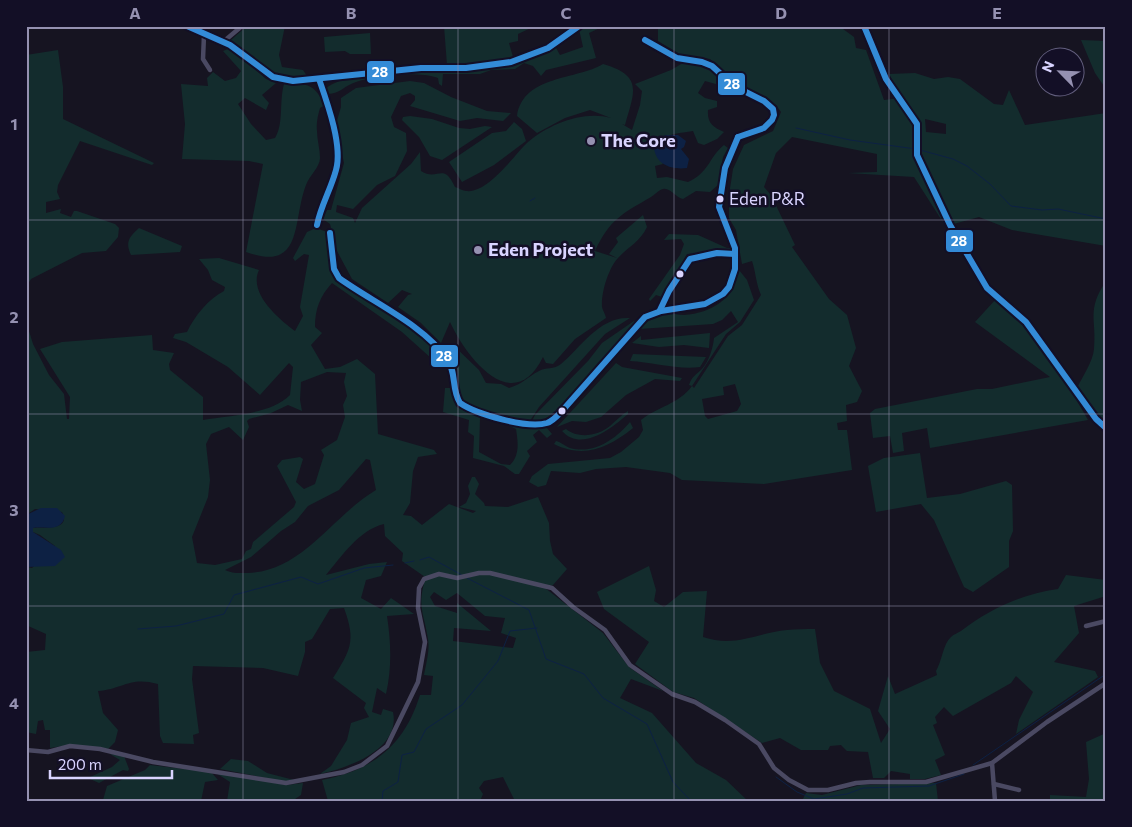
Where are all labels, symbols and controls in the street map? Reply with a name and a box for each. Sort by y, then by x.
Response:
text: A [129,3,141,22]
text: B [346,3,357,22]
text: C [561,3,572,22]
text: D [775,3,787,22]
text: E [992,3,1002,22]
north arrow [1034,48,1084,98]
text: N [1038,58,1058,75]
line badge: 28 [366,60,395,84]
text: 28 [372,63,389,80]
line badge: 28 [717,72,746,96]
text: 28 [724,75,741,92]
text: 1 [10,114,18,133]
place label: The Core [601,129,676,151]
marker: The Core [585,135,597,147]
place label: Eden P&R [729,188,805,209]
marker: Eden P&R [715,194,725,204]
line badge: 28 [945,229,974,253]
text: 28 [951,232,968,249]
place label: Eden Project [488,238,593,260]
marker: Eden Project [472,244,484,256]
unlabelled marker [675,269,685,279]
text: 2 [9,307,19,326]
line badge: 28 [430,344,459,368]
text: 28 [436,347,453,364]
unlabelled marker [557,406,567,416]
text: 3 [9,500,19,519]
text: 4 [9,693,19,712]
scale bar [50,747,172,779]
text: 200 m [58,755,102,773]

